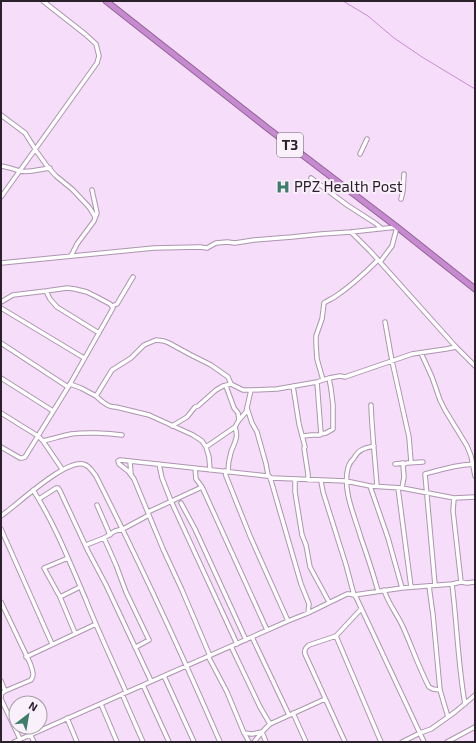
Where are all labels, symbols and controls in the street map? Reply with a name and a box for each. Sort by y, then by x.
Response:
road number: T3 [277,133,303,157]
place label: PPZ Health Post [294,177,403,195]
hospital icon: PPZ Health Post [275,179,291,195]
north arrow [8,695,48,735]
text: N [27,698,40,714]

